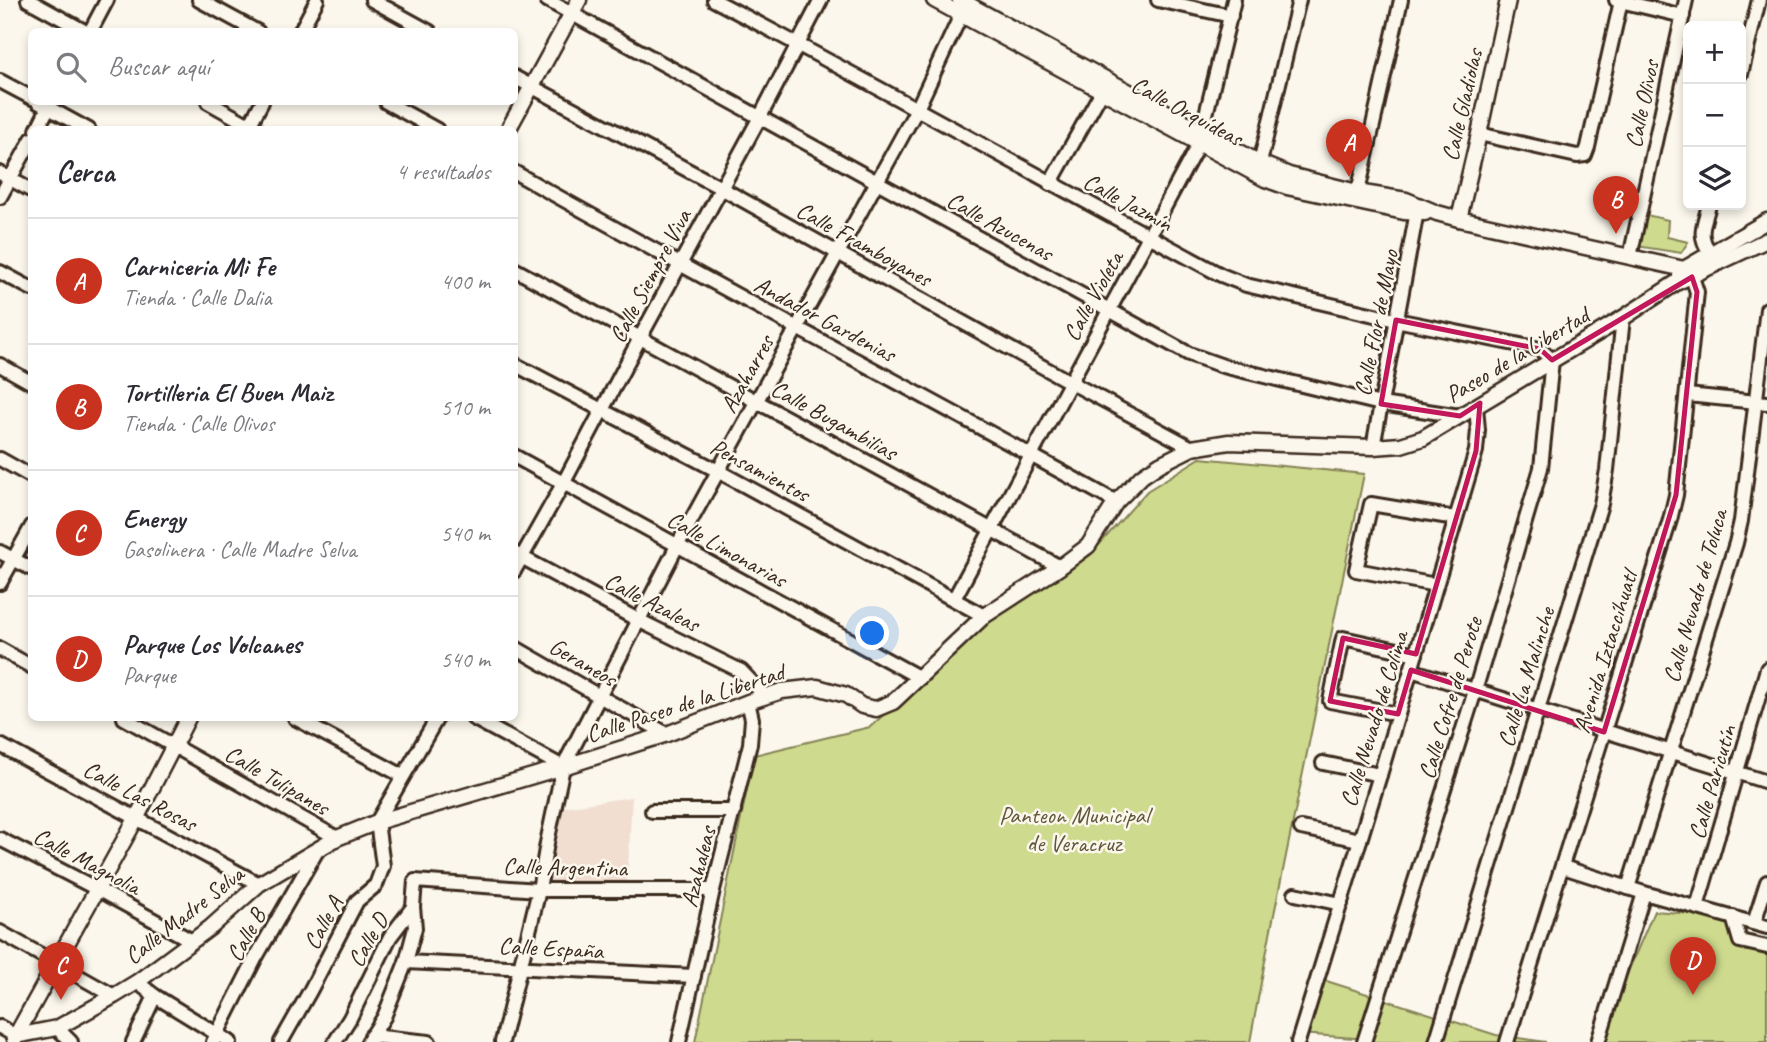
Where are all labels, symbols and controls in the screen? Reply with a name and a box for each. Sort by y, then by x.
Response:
map controls [1683,21,1746,210]
button: + [1683,21,1746,84]
search box [28,28,518,105]
street label: Calle Gladiolas [1435,44,1490,164]
icon: search [52,48,90,86]
text: Buscar aquí [108,50,210,83]
street label: Calle Olivos [1618,56,1666,150]
street label: Calle Orquídeas [1126,69,1249,154]
button: − [1683,84,1746,147]
pin: A [1326,119,1372,177]
button: layers [1683,147,1746,210]
text: Cerca [56,153,114,191]
text: 4 resultados [396,157,490,186]
street label: Calle Jazmín [1078,166,1179,239]
pin: B [1593,176,1639,234]
street label: Calle Azucenas [942,185,1060,268]
street label: Calle Framboyanes [791,195,938,294]
street label: Calle Siempre Viva [602,203,698,348]
street label: Calle Violeta [1056,244,1131,346]
street label: Calle Flor de Mayo [1347,246,1405,399]
text: Carniceria Mi Fe [123,250,275,283]
text: A [73,267,85,296]
text: 400 m [441,267,490,296]
street label: Andador Gardenias [749,269,902,370]
text: Tienda · Calle Dalia [123,283,271,312]
street label: Paseo de la Libertad [1440,299,1597,410]
street label: Azaharres [713,328,781,418]
street label: Calle Bugambilias [766,373,905,468]
text: Tortilleria El Buen Maiz [123,376,332,409]
text: B [73,393,85,422]
text: 510 m [441,393,490,422]
text: Tienda · Calle Olivos [123,409,274,438]
street label: Pensamientos [705,431,816,509]
text: Energy [123,502,185,535]
street label: Calle Limonarias [662,504,794,595]
street label: Calle Nevado de Toluca [1656,504,1735,686]
text: C [74,519,84,548]
text: 540 m [441,519,490,548]
text: Gasolinera · Calle Madre Selva [123,535,356,564]
street label: Avenida Iztaccíhuatl [1566,564,1645,737]
street label: Calle Azaleas [599,565,706,639]
street label: Calle La Malinche [1491,601,1562,750]
street label: Calle Cofre de Perote [1411,611,1489,783]
your location [855,616,889,650]
street label: Calle Nevado de Colima [1333,626,1416,810]
text: Parque Los Volcanes [123,628,301,661]
street label: Geraneos [544,631,624,694]
text: D [72,645,86,674]
text: 540 m [441,645,490,674]
street label: Calle Paseo de la Libertad [582,656,791,749]
text: Parque [123,661,176,690]
street label: Calle Paricutín [1681,720,1743,842]
street label: Calle Tulipanes [219,738,336,823]
street label: Calle Las Rosas [78,754,203,839]
park label: Panteon Municipal de Veracruz [999,800,1153,858]
street label: Calle Magnolia [28,820,148,903]
street label: Azahaleas [674,821,723,910]
street label: Calle Argentina [503,851,629,883]
street label: Calle Madre Selva [118,858,251,971]
street label: Calle A [296,891,350,955]
street label: Calle B [219,902,273,967]
street label: Calle D [341,906,396,972]
street label: Calle España [498,930,606,966]
pin: D [1670,937,1716,995]
pin: C [38,942,84,1000]

